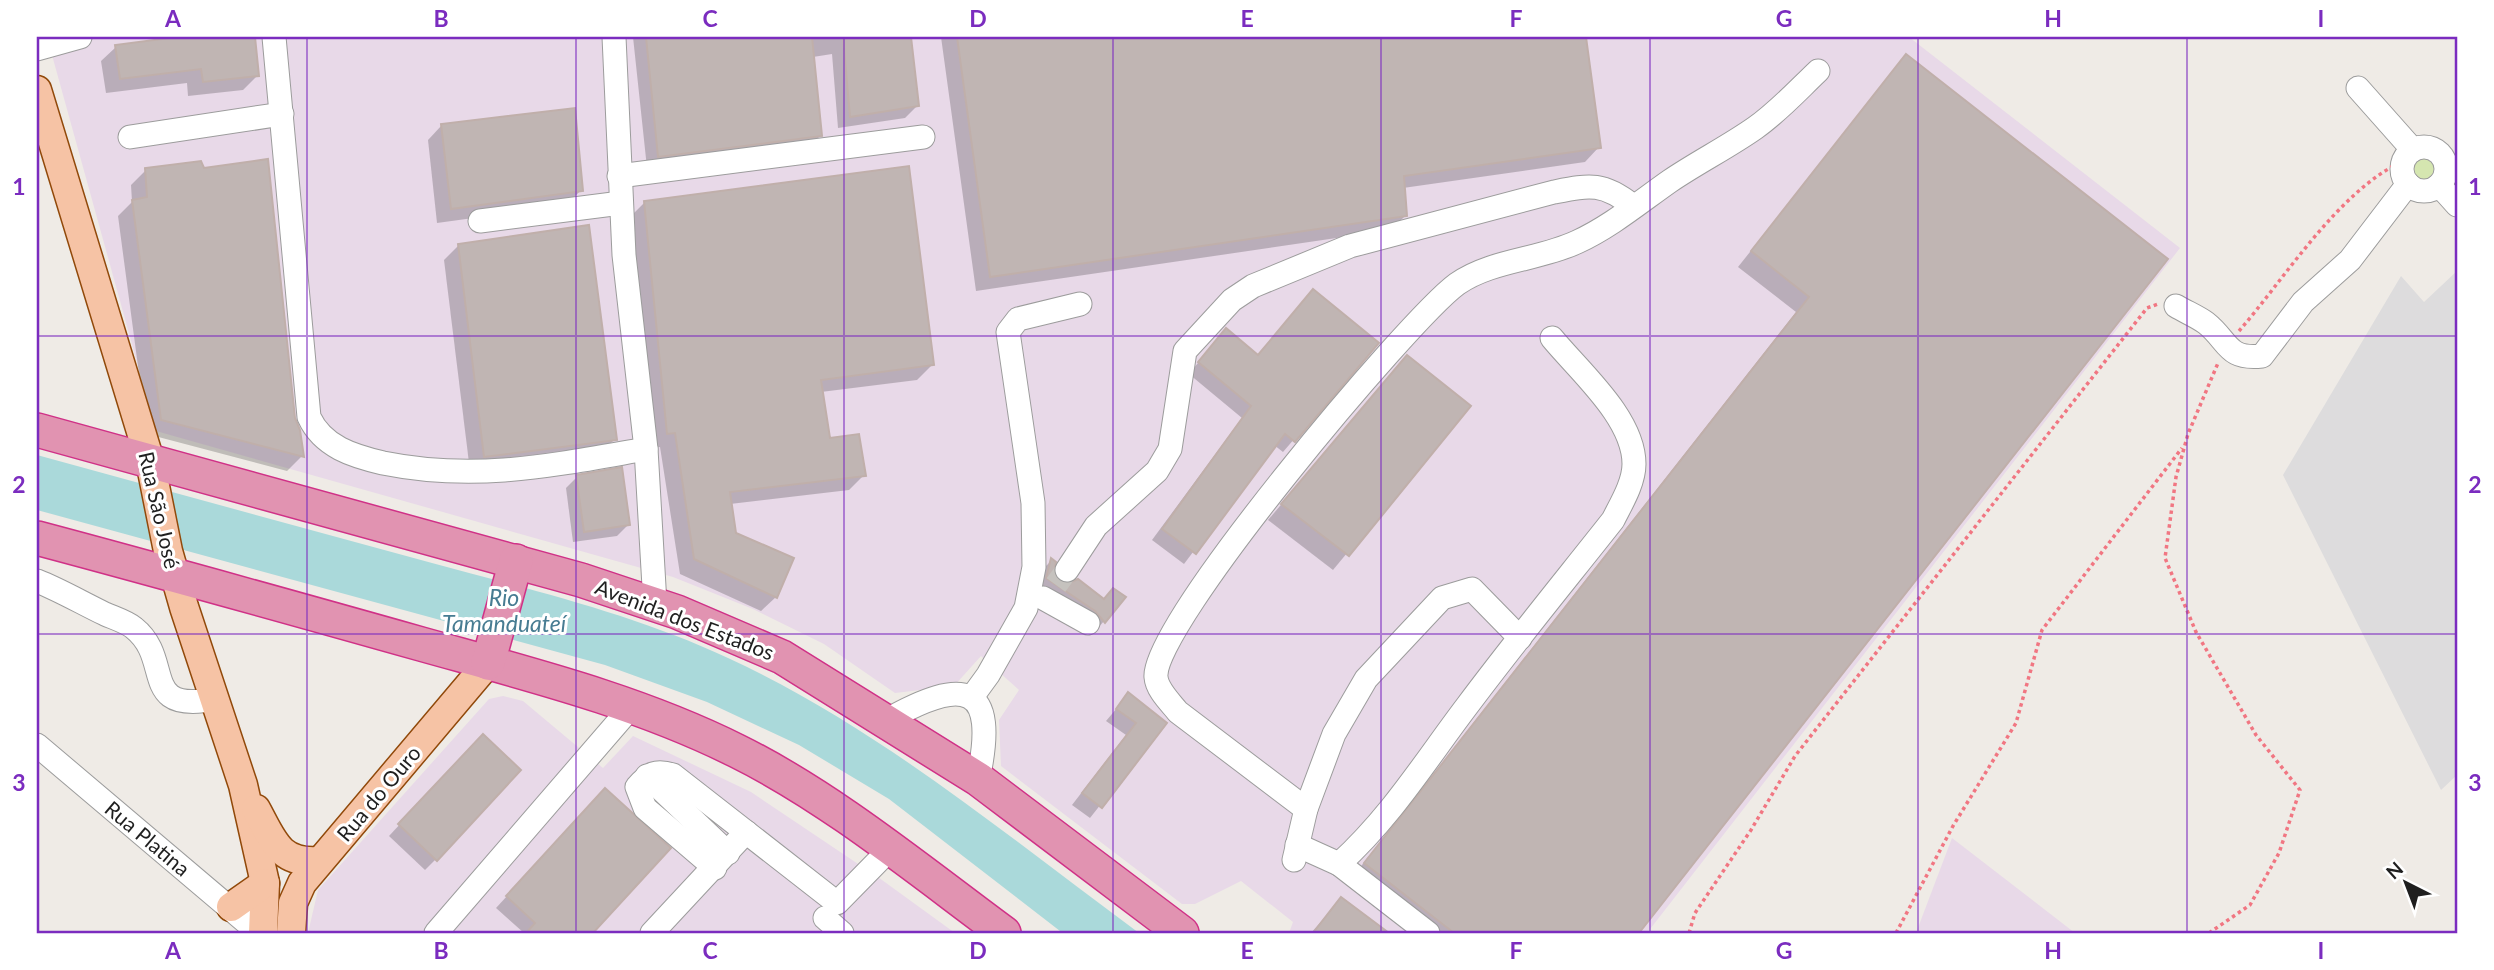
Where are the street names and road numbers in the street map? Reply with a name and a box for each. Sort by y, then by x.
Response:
street label: Rua São José [134,449,186,571]
street label: Avenida dos Estados [592,573,778,665]
street label: Rua do Ouro [331,740,425,846]
street label: Rua Platina [100,795,196,881]

